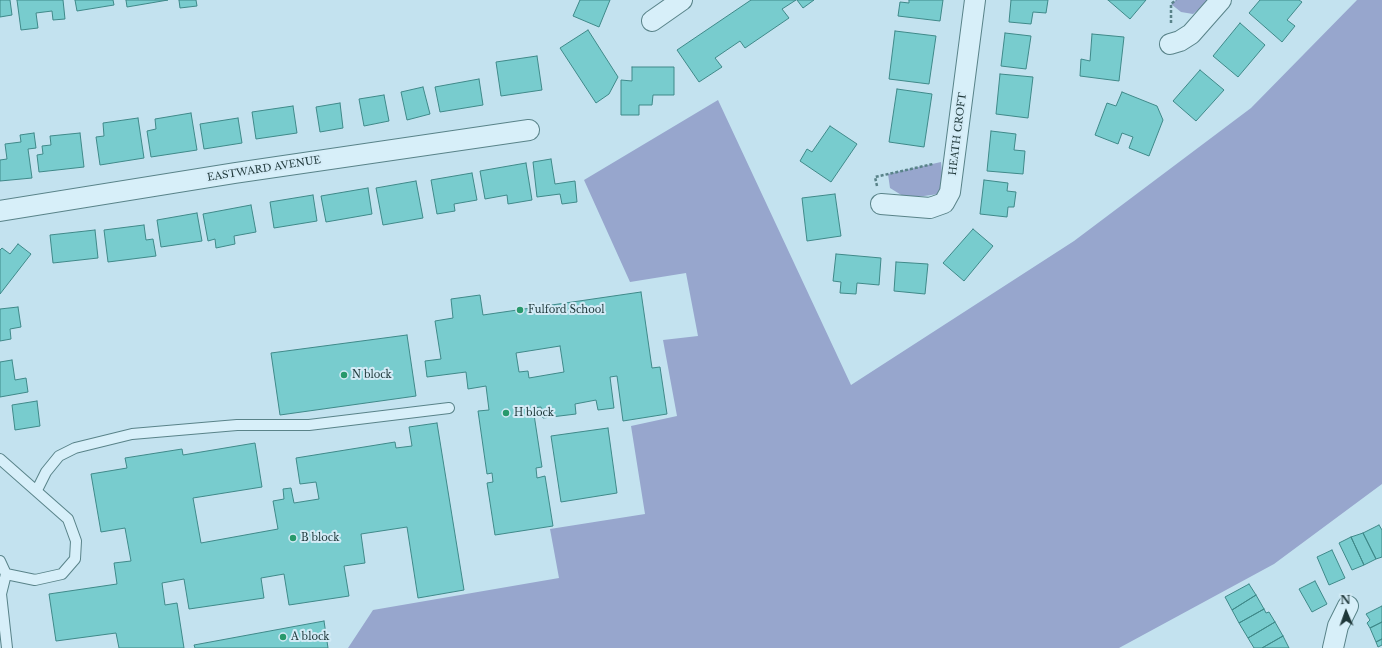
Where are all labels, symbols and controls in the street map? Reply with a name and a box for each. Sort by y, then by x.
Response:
street label: HEATH CROFT [947,92,969,176]
street label: EASTWARD AVENUE [206,154,322,184]
place label: Fulford School [528,304,604,316]
marker: Fulford School [515,305,525,315]
place label: N block [352,369,392,381]
marker: N block [339,370,349,380]
place label: H block [514,407,554,419]
marker: H block [501,408,511,418]
place label: B block [301,532,339,544]
marker: B block [288,533,298,543]
north arrow [1326,592,1366,632]
text: N [1340,593,1351,607]
place label: A block [291,631,329,643]
marker: A block [278,632,288,642]

